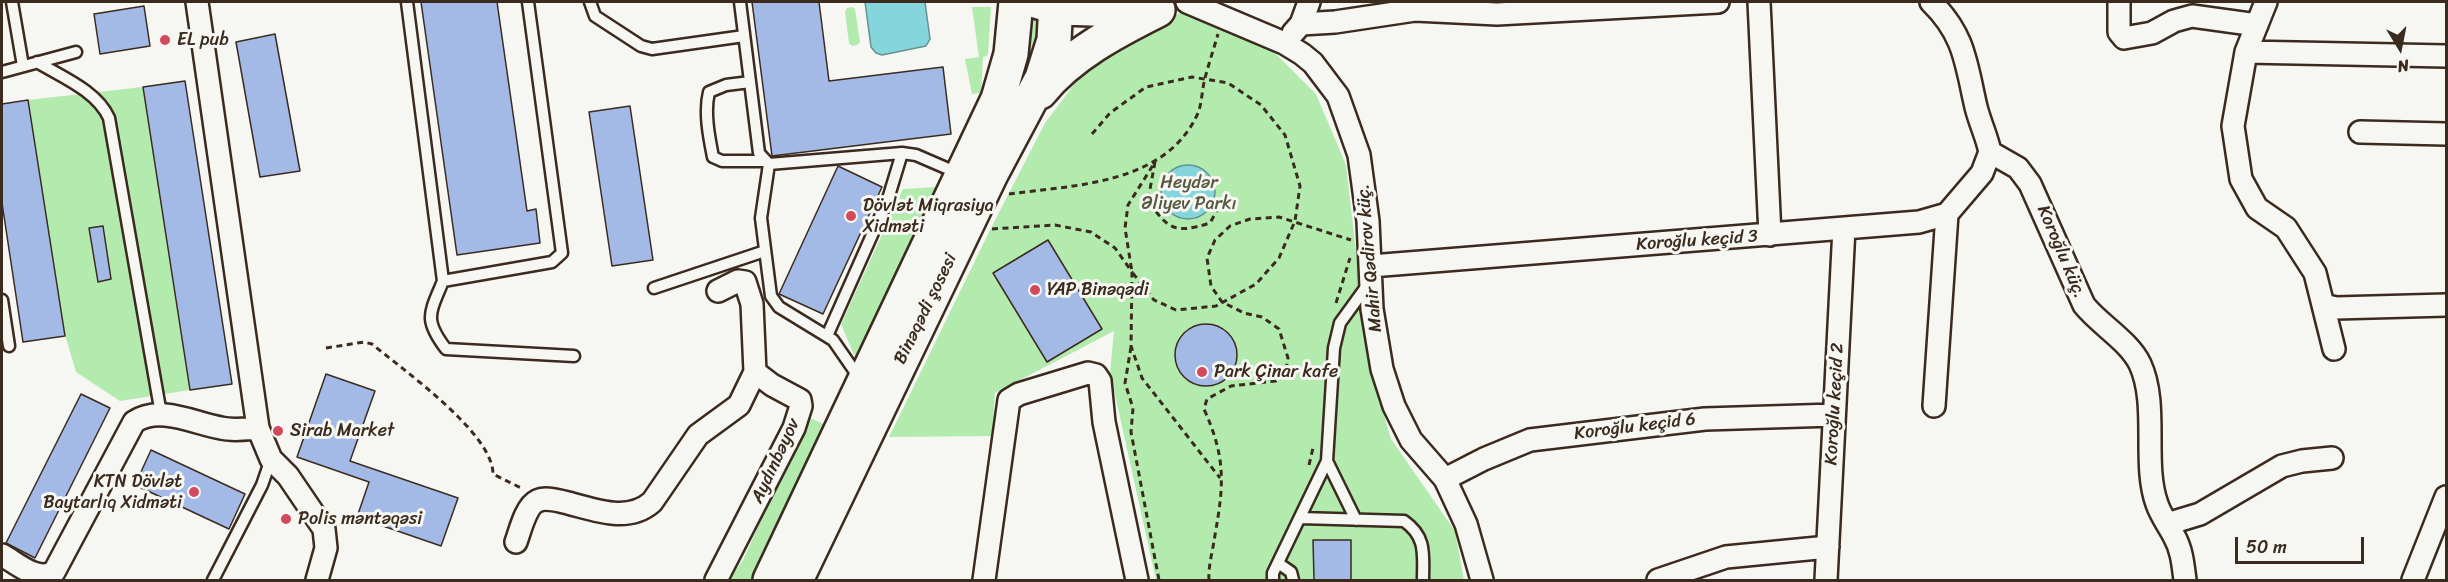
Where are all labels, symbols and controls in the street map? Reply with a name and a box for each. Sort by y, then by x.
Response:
north arrow [2370,18,2430,78]
place label: EL pub [177,29,229,51]
marker: EL pub [158,33,172,47]
text: N [2395,51,2411,81]
park label: Heydər Əliyev Parkı [1142,172,1236,214]
street label: Mahir Qədirov küç. [1353,183,1387,333]
place label: Dövlət Miqrasiya Xidməti [863,195,994,238]
street label: Koroğlu küç. [2032,202,2090,302]
marker: Dövlət Miqrasiya Xidməti [844,209,858,223]
street label: Koroğlu keçid 3 [1635,226,1759,256]
street label: Binəqədi şosesi [890,250,962,368]
place label: YAP Binəqədi [1047,279,1149,301]
marker: YAP Binəqədi [1028,283,1042,297]
street label: Koroğlu keçid 2 [1821,342,1849,466]
place label: Park Çinar kafe [1214,361,1338,383]
marker: Park Çinar kafe [1195,365,1209,379]
street label: Koroğlu keçid 6 [1573,409,1697,445]
street label: Aydınbəyov [747,415,805,507]
place label: Sirab Market [290,420,394,442]
marker: Sirab Market [271,424,285,438]
place label: KTN Dövlət Baytarlıq Xidməti [43,471,182,514]
marker: KTN Dövlət Baytarlıq Xidməti [187,485,201,499]
place label: Polis məntəqəsi [298,508,422,530]
marker: Polis məntəqəsi [279,512,293,526]
scale bar [2238,525,2367,563]
text: 50 m [2246,531,2287,563]

